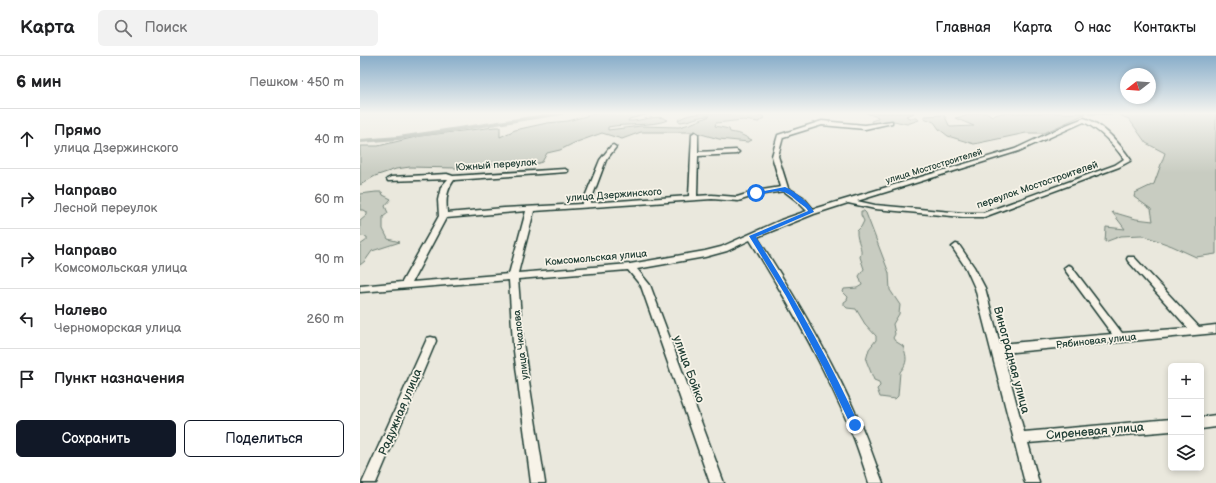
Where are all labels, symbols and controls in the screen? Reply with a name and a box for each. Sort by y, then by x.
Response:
search box [98,10,378,46]
text: Карта [20,16,74,39]
icon: search [112,17,134,39]
text: Поиск [144,18,187,37]
text: Главная [936,19,991,36]
text: Карта [1013,19,1052,36]
text: О нас [1074,19,1111,36]
text: Контакты [1133,19,1196,36]
north arrow [1120,68,1156,104]
text: 6 мин [16,72,62,92]
text: Пешком · 450 m [249,74,344,90]
text: Прямо [54,121,101,140]
icon: ahead [16,128,38,150]
text: 40 m [314,131,344,147]
text: улица Дзержинского [54,140,178,156]
street label: улица Мостостроителей [884,147,984,186]
street label: Южный переулок [455,156,538,174]
street label: переулок Мостостроителей [975,158,1100,211]
text: Направо [54,181,117,200]
route start [747,184,765,202]
street label: улица Дзержинского [566,186,662,204]
icon: right [16,188,38,210]
text: 60 m [314,191,344,207]
text: Лесной переулок [54,200,157,216]
text: Направо [54,241,117,260]
icon: right [16,248,38,270]
street label: Комсомольская улица [544,248,648,268]
text: 90 m [315,251,344,267]
text: Комсомольская улица [54,260,187,276]
text: Налево [54,301,107,320]
street label: Виноградная улица [990,305,1033,415]
icon: left [16,308,38,330]
street label: улица Чкалова [511,309,531,380]
text: 260 m [306,311,344,327]
text: Черноморская улица [54,320,182,336]
street label: Рябиновая улица [1055,331,1137,351]
street label: улица Бойко [669,334,708,405]
map controls [1168,363,1204,471]
button: + [1168,363,1204,399]
street label: Радужная улица [375,367,426,458]
icon: arrive [16,368,38,390]
text: Пункт назначения [54,369,185,388]
button: − [1168,399,1204,435]
route end [846,416,864,434]
button: Сохранить [16,420,176,457]
button: Поделиться [184,420,344,457]
street label: Сиреневая улица [1045,420,1145,443]
button: layers [1168,435,1204,471]

